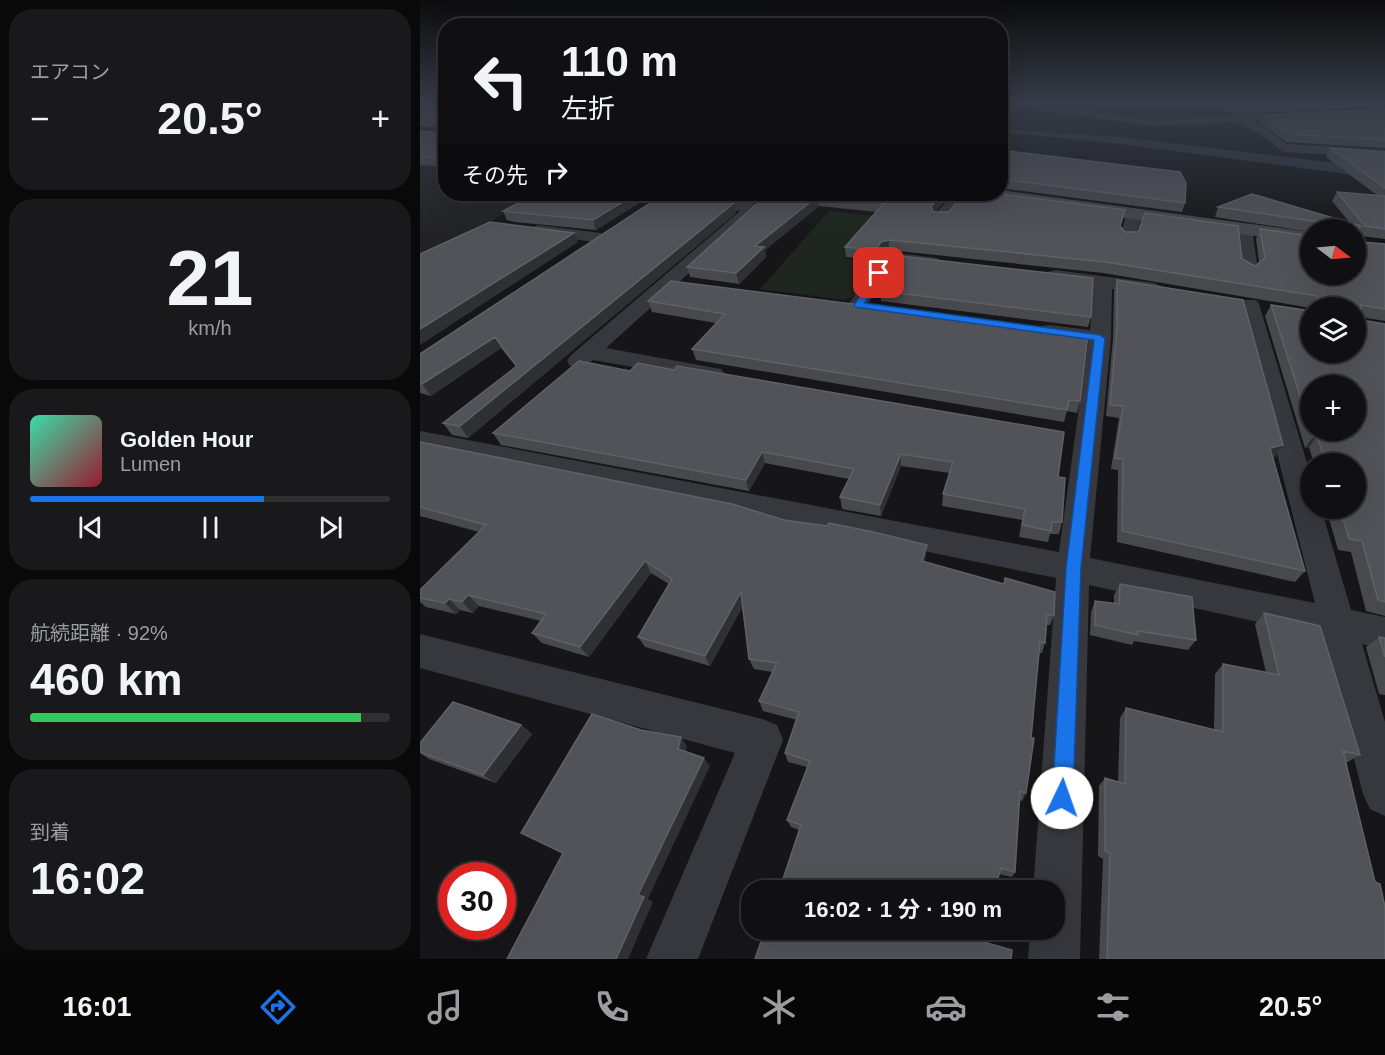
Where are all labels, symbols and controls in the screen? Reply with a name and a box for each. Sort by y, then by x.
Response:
text: 110 m [561,38,678,85]
icon: left [462,42,540,120]
text: エアコン [30,61,110,83]
text: 20.5° [157,93,263,144]
text: 左折 [561,94,615,124]
text: − [30,100,49,137]
text: + [371,100,390,137]
icon: right [540,156,573,189]
text: その先 [462,163,528,188]
north arrow [1300,219,1366,285]
map controls [1300,219,1366,519]
text: 21 [167,234,253,322]
pin [853,247,904,298]
icon: arrive [862,256,895,289]
button: layers [1300,297,1366,363]
text: km/h [188,317,232,339]
button: + [1300,375,1366,441]
text: Golden Hour [120,427,253,452]
text: Lumen [120,453,181,475]
button: − [1300,453,1366,519]
icon: previous [74,511,107,544]
icon: pause [194,511,227,544]
icon: next [314,511,347,544]
text: 航続距離 · 92% [30,622,168,644]
text: 460 km [30,654,183,705]
position arrow [1030,766,1094,830]
text: 到着 [30,821,70,843]
text: 16:02 [30,853,145,904]
speed limit sign: 30 [438,862,516,940]
text: 16:02 · 1 分 · 190 m [804,897,1002,922]
icon: directions [257,986,299,1028]
icon: music [424,986,466,1028]
icon: phone [591,986,633,1028]
icon: climate [758,986,800,1028]
icon: car [925,986,967,1028]
icon: filters [1092,986,1134,1028]
text: 16:01 [63,992,132,1022]
text: 20.5° [1259,992,1322,1022]

